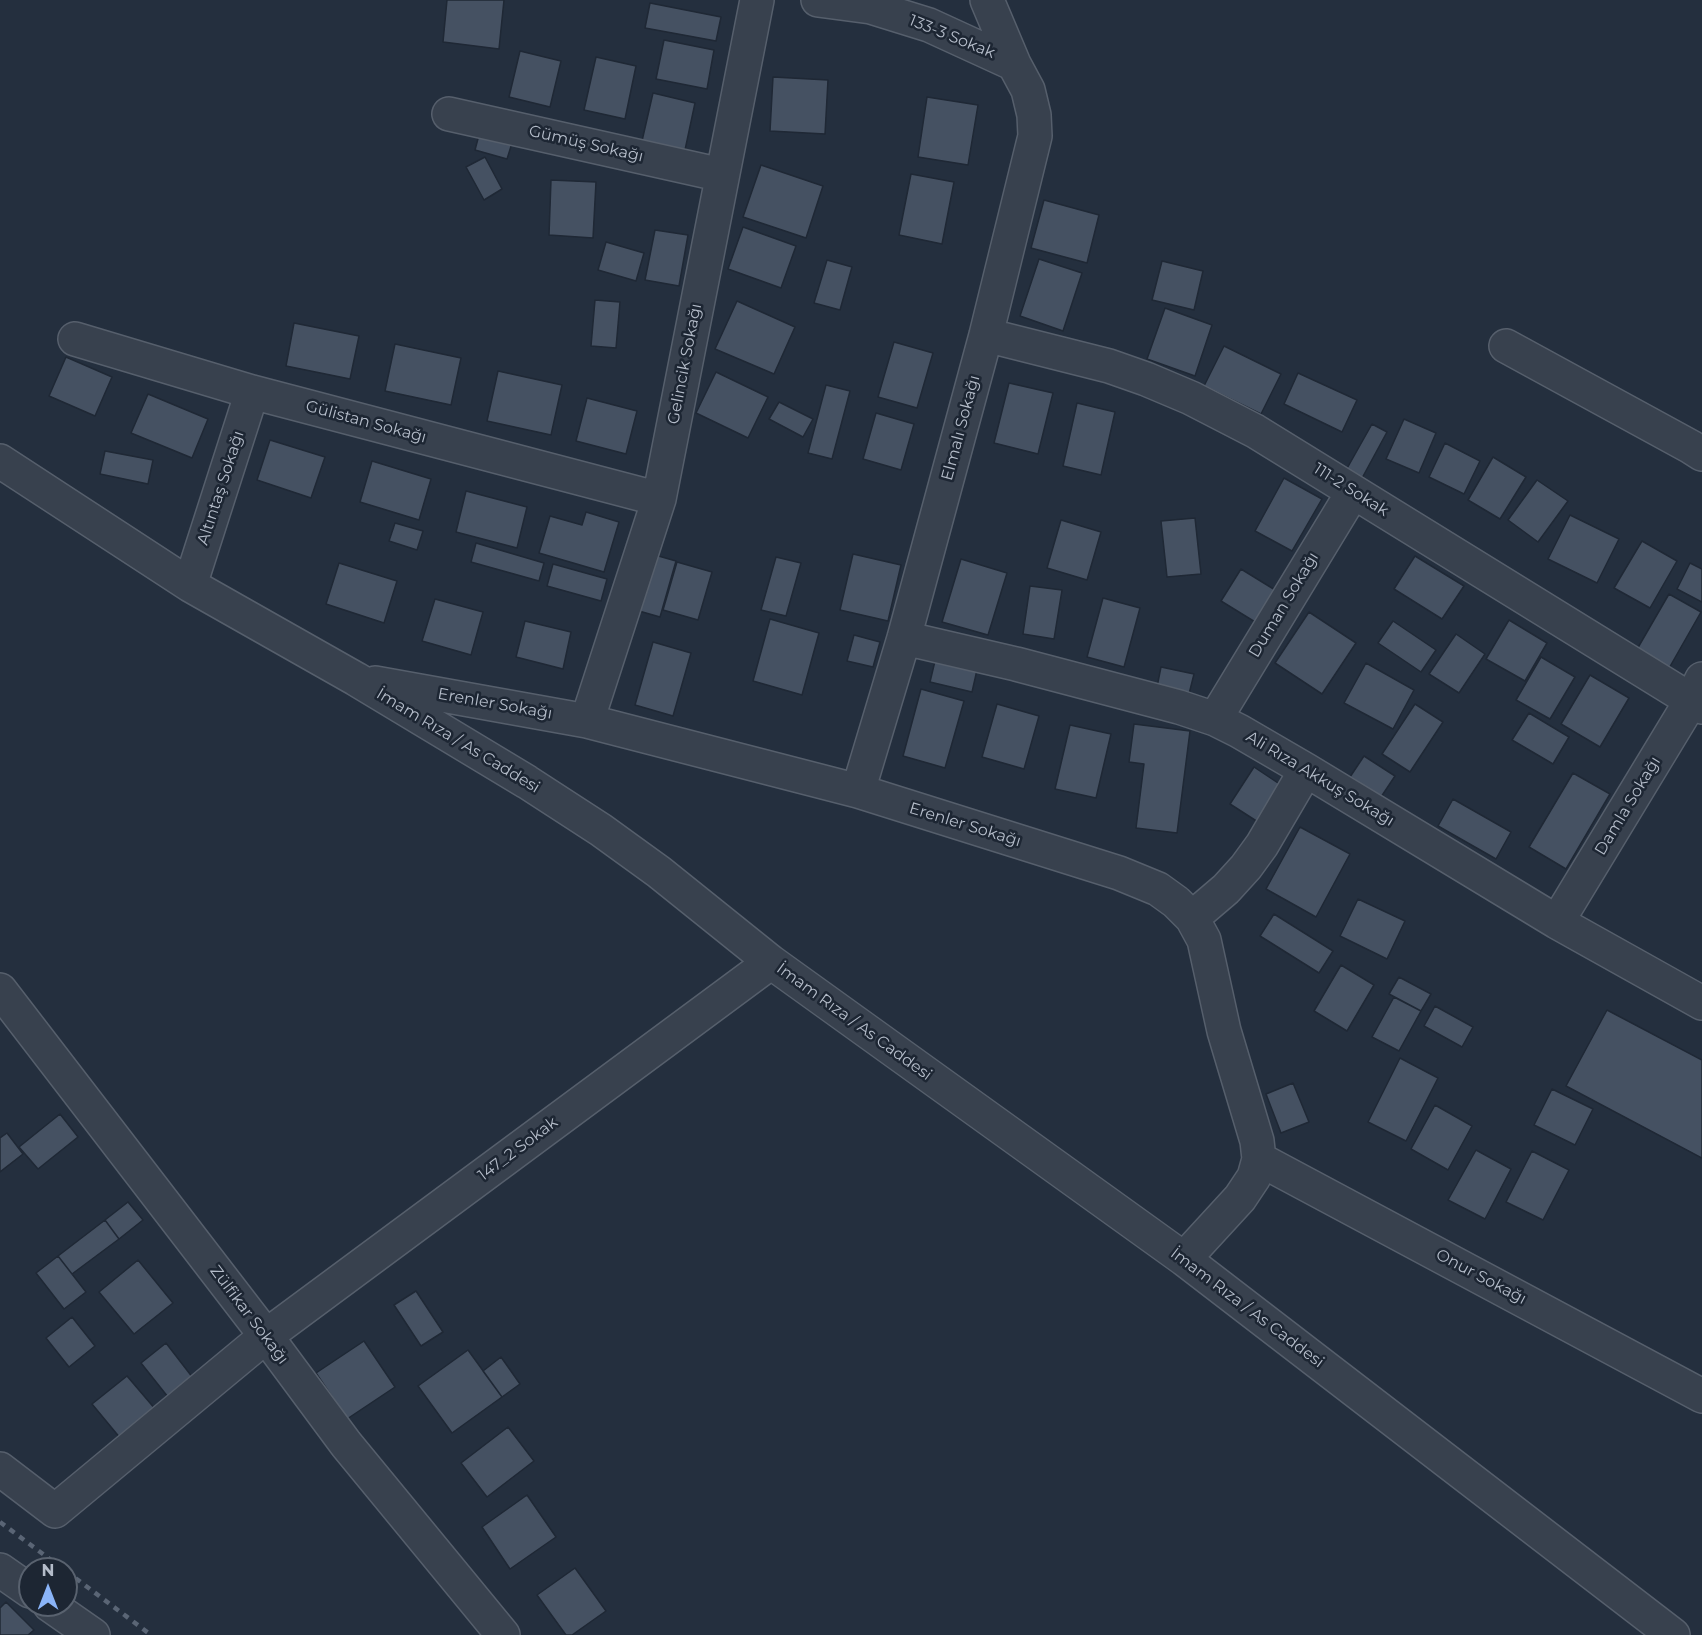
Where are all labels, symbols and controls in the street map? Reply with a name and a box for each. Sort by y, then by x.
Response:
street label: 133-3 Sokak [906,11,998,63]
street label: Gümüş Sokağı [527,122,645,166]
street label: Gelincik Sokağı [664,302,706,426]
street label: Elmalı Sokağı [938,373,984,483]
street label: Gülistan Sokağı [304,397,428,447]
street label: Altıntaş Sokağı [194,429,248,547]
street label: 111-2 Sokak [1310,459,1392,521]
street label: Duman Sokağı [1245,549,1323,661]
street label: Erenler Sokağı [436,684,554,724]
street label: İmam Rıza / As Caddesi [373,685,543,797]
street label: Ali Rıza Akkuş Sokağı [1243,727,1397,831]
street label: Damla Sokağı [1591,753,1665,859]
street label: Erenler Sokağı [907,799,1023,851]
street label: İmam Rıza / As Caddesi [773,959,935,1085]
street label: 147_2 Sokak [474,1113,562,1185]
street label: İmam Rıza / As Caddesi [1166,1244,1328,1372]
street label: Onur Sokağı [1433,1245,1529,1309]
street label: Zülfikar Sokağı [206,1262,292,1368]
north arrow [18,1557,78,1617]
text: N [42,1561,54,1580]

